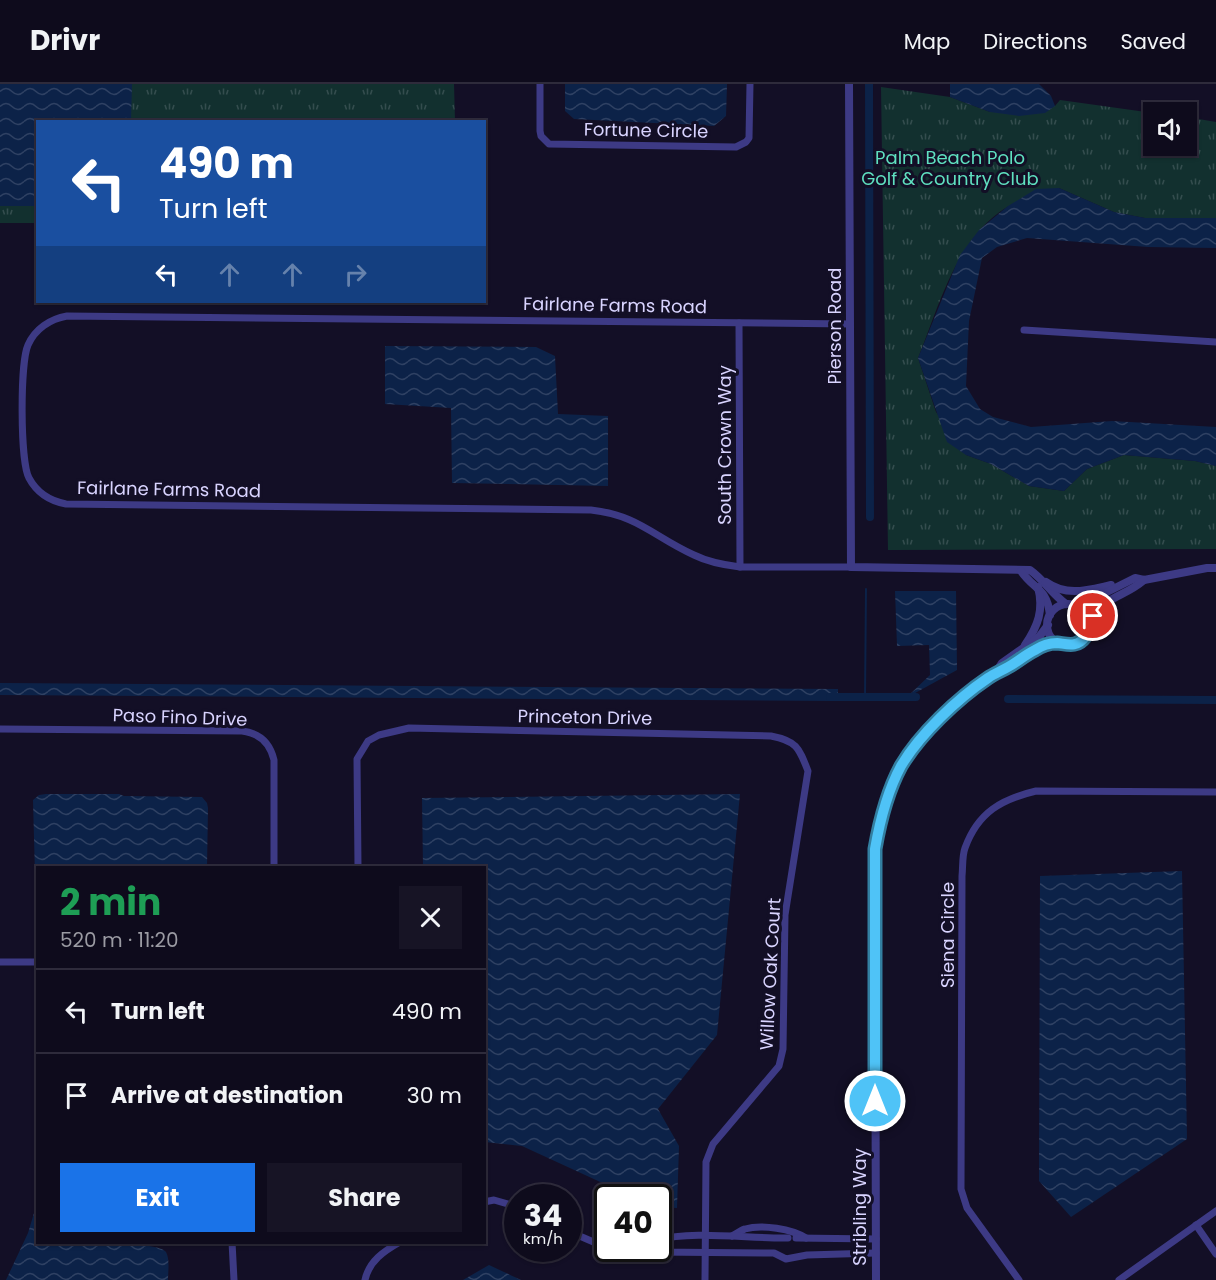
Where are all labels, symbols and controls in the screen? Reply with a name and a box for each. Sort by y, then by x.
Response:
text: Drivr [30,21,100,60]
text: Map [904,27,950,56]
text: Directions [983,27,1087,56]
text: Saved [1120,27,1186,56]
map controls [1143,102,1197,156]
button: sound [1143,102,1197,156]
street label: Fortune Circle [584,116,708,144]
text: 490 m [159,134,294,193]
icon: left [60,144,138,222]
park label: Palm Beach Polo Golf & Country Club [861,145,1039,191]
text: Turn left [159,190,268,227]
icon: left [150,258,183,291]
icon: ahead [213,258,246,291]
icon: ahead [276,258,309,291]
icon: right [339,258,372,291]
street label: Pierson Road [822,268,847,384]
street label: Fairlane Farms Road [523,291,707,319]
street label: South Crown Way [712,365,737,525]
street label: Fairlane Farms Road [77,475,261,503]
pin [1067,590,1118,641]
icon: arrive [1076,599,1109,632]
street label: Paso Fino Drive [112,702,248,732]
street label: Princeton Drive [517,703,653,731]
text: 2 min [60,877,161,928]
street label: Siena Circle [935,882,960,988]
button: close [399,886,462,949]
street label: Willow Oak Court [754,897,786,1051]
text: 520 m · 11:20 [60,926,179,954]
icon: left [60,995,93,1028]
text: Turn left [111,996,205,1027]
text: 490 m [392,996,462,1027]
position arrow [843,1069,907,1133]
icon: arrive [60,1079,93,1112]
text: Arrive at destination [111,1080,343,1111]
text: 30 m [407,1080,462,1111]
street label: Stribling Way [847,1148,872,1266]
button: Exit [60,1163,255,1232]
button: Share [267,1163,462,1232]
speed limit sign: 40 [594,1184,672,1262]
text: 34 [524,1194,562,1237]
text: km/h [523,1228,563,1249]

